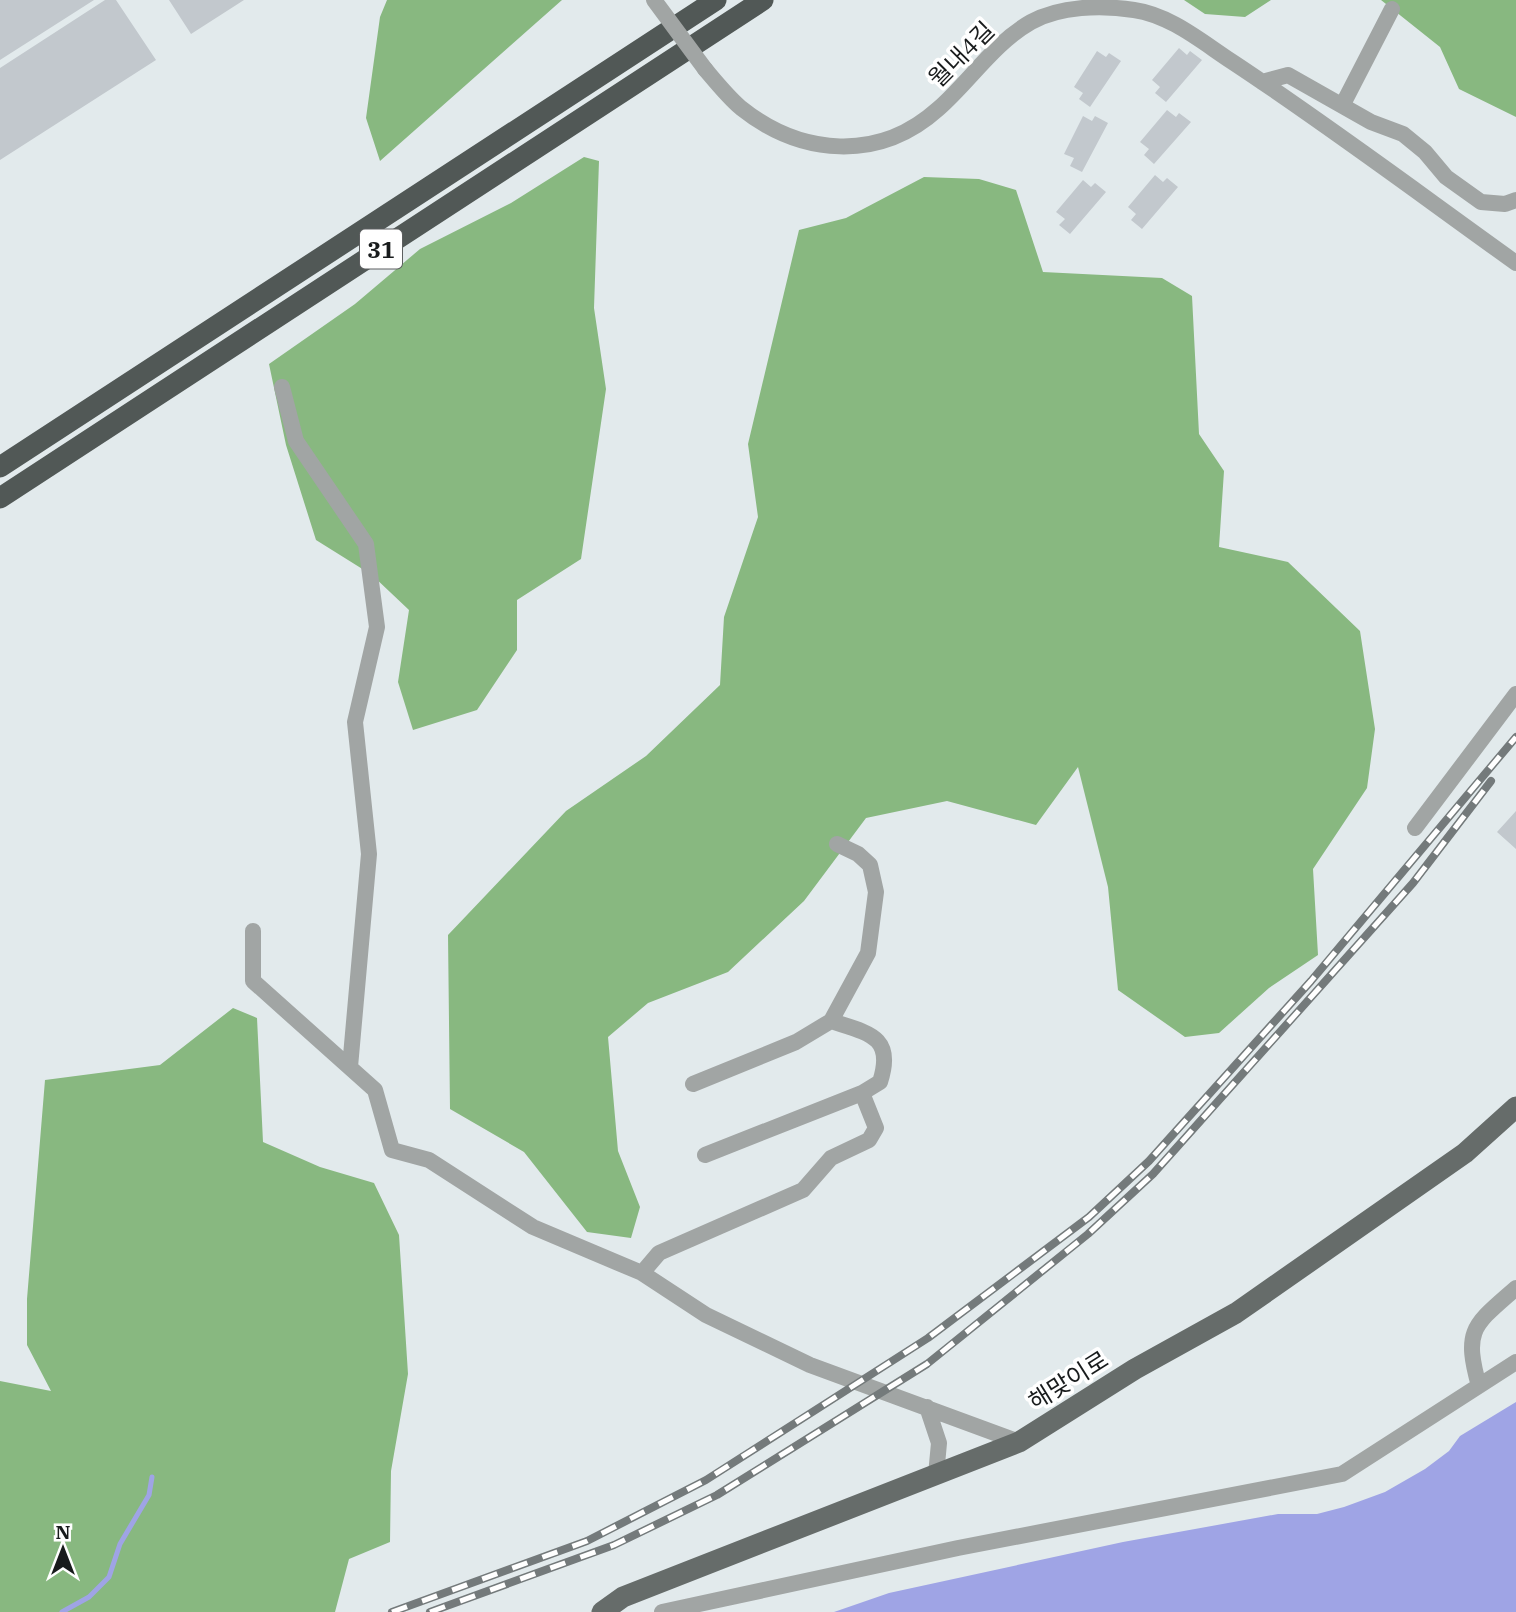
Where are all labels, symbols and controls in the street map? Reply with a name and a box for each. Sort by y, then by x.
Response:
street label: 월내4길 [921,14,1001,94]
road number: 31 [360,230,402,268]
street label: 해맞이로 [1022,1343,1114,1417]
north arrow [28,1514,98,1584]
text: N [55,1520,71,1544]

